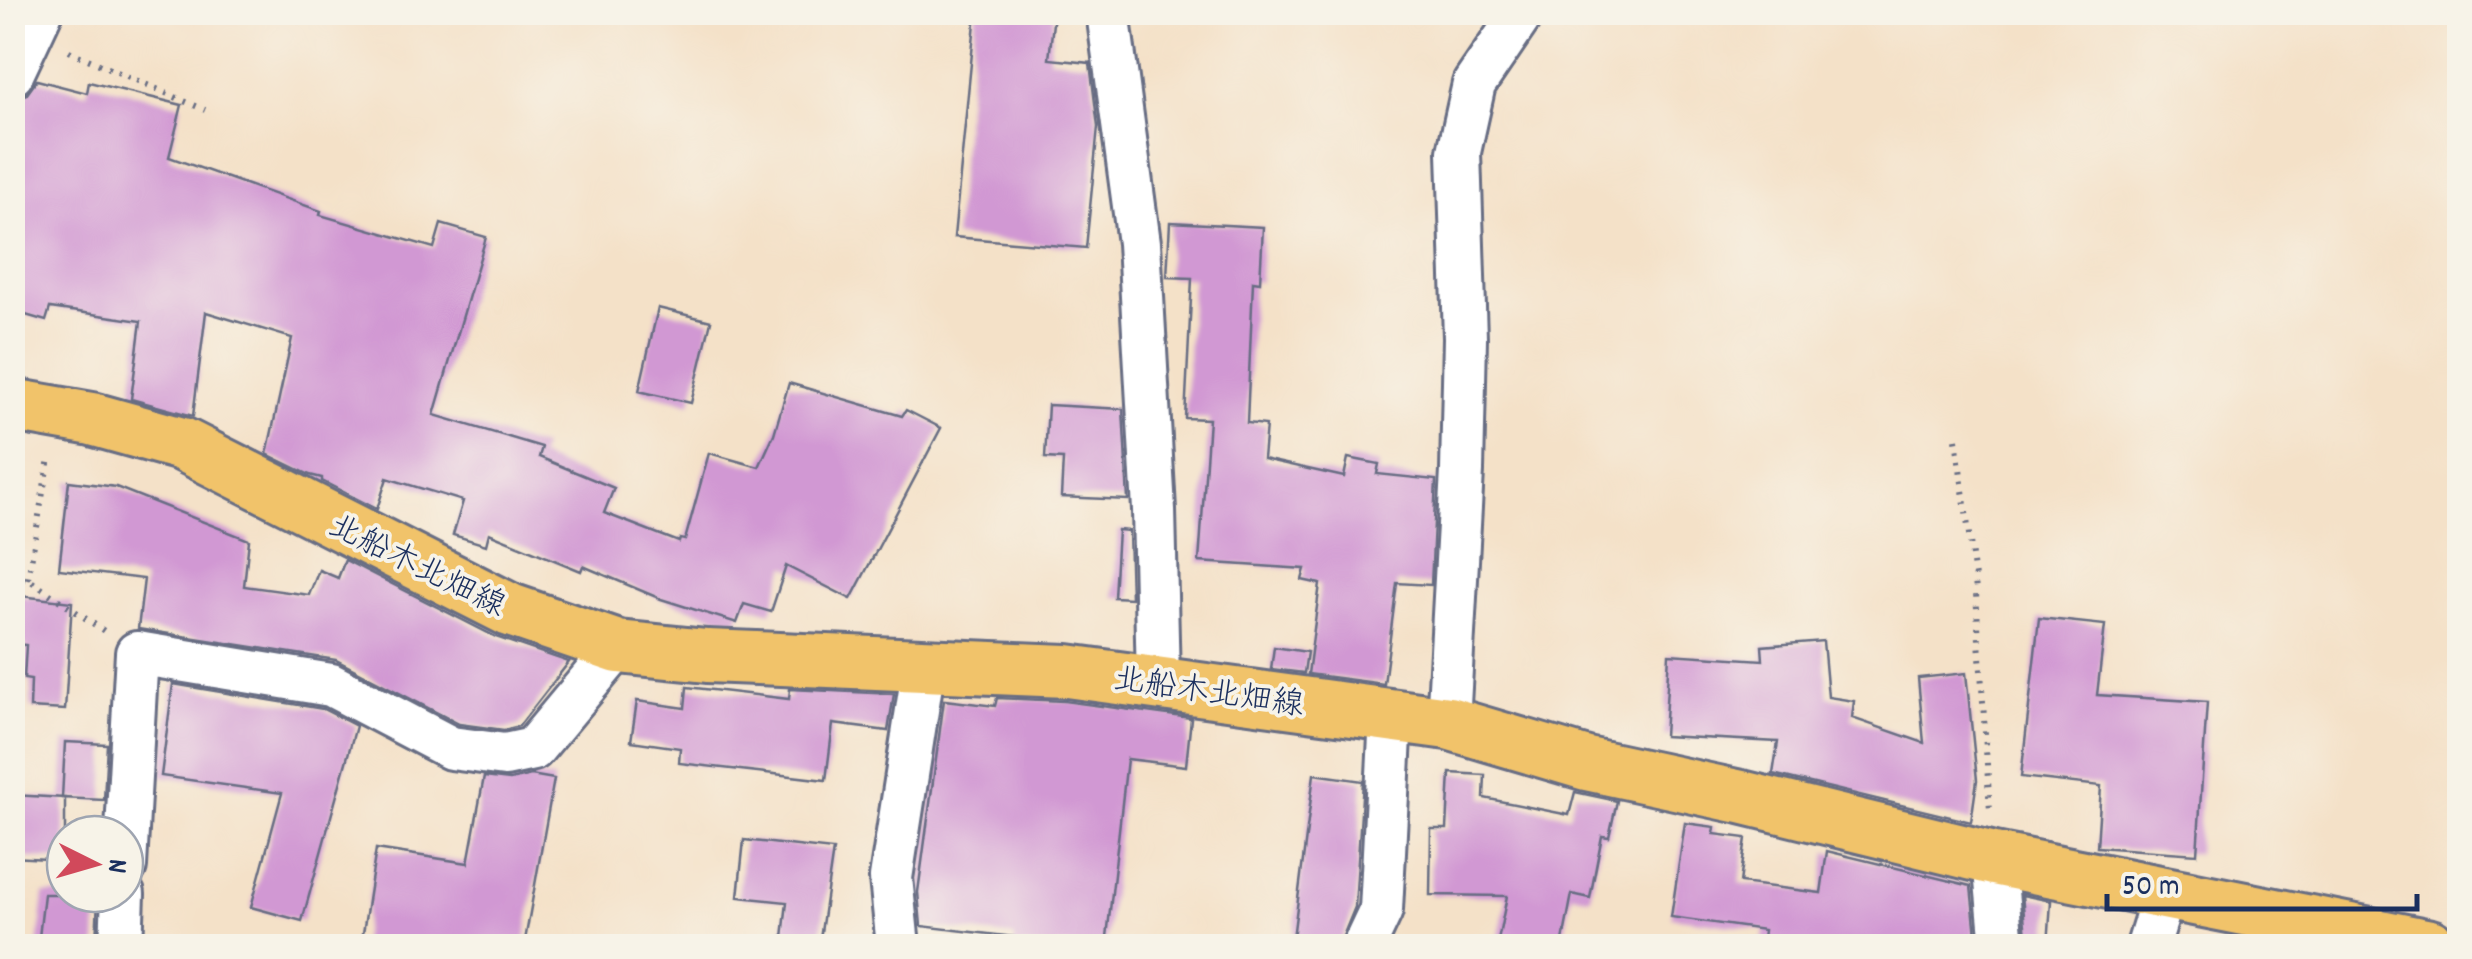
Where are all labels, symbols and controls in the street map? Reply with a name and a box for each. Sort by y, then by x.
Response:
street label: 北船木北畑線 [319,506,512,631]
street label: 北船木北畑線 [1110,659,1307,731]
north arrow [45,814,145,914]
scale bar [2107,849,2417,911]
text: N [94,857,135,874]
text: 50 m [2122,867,2180,910]

